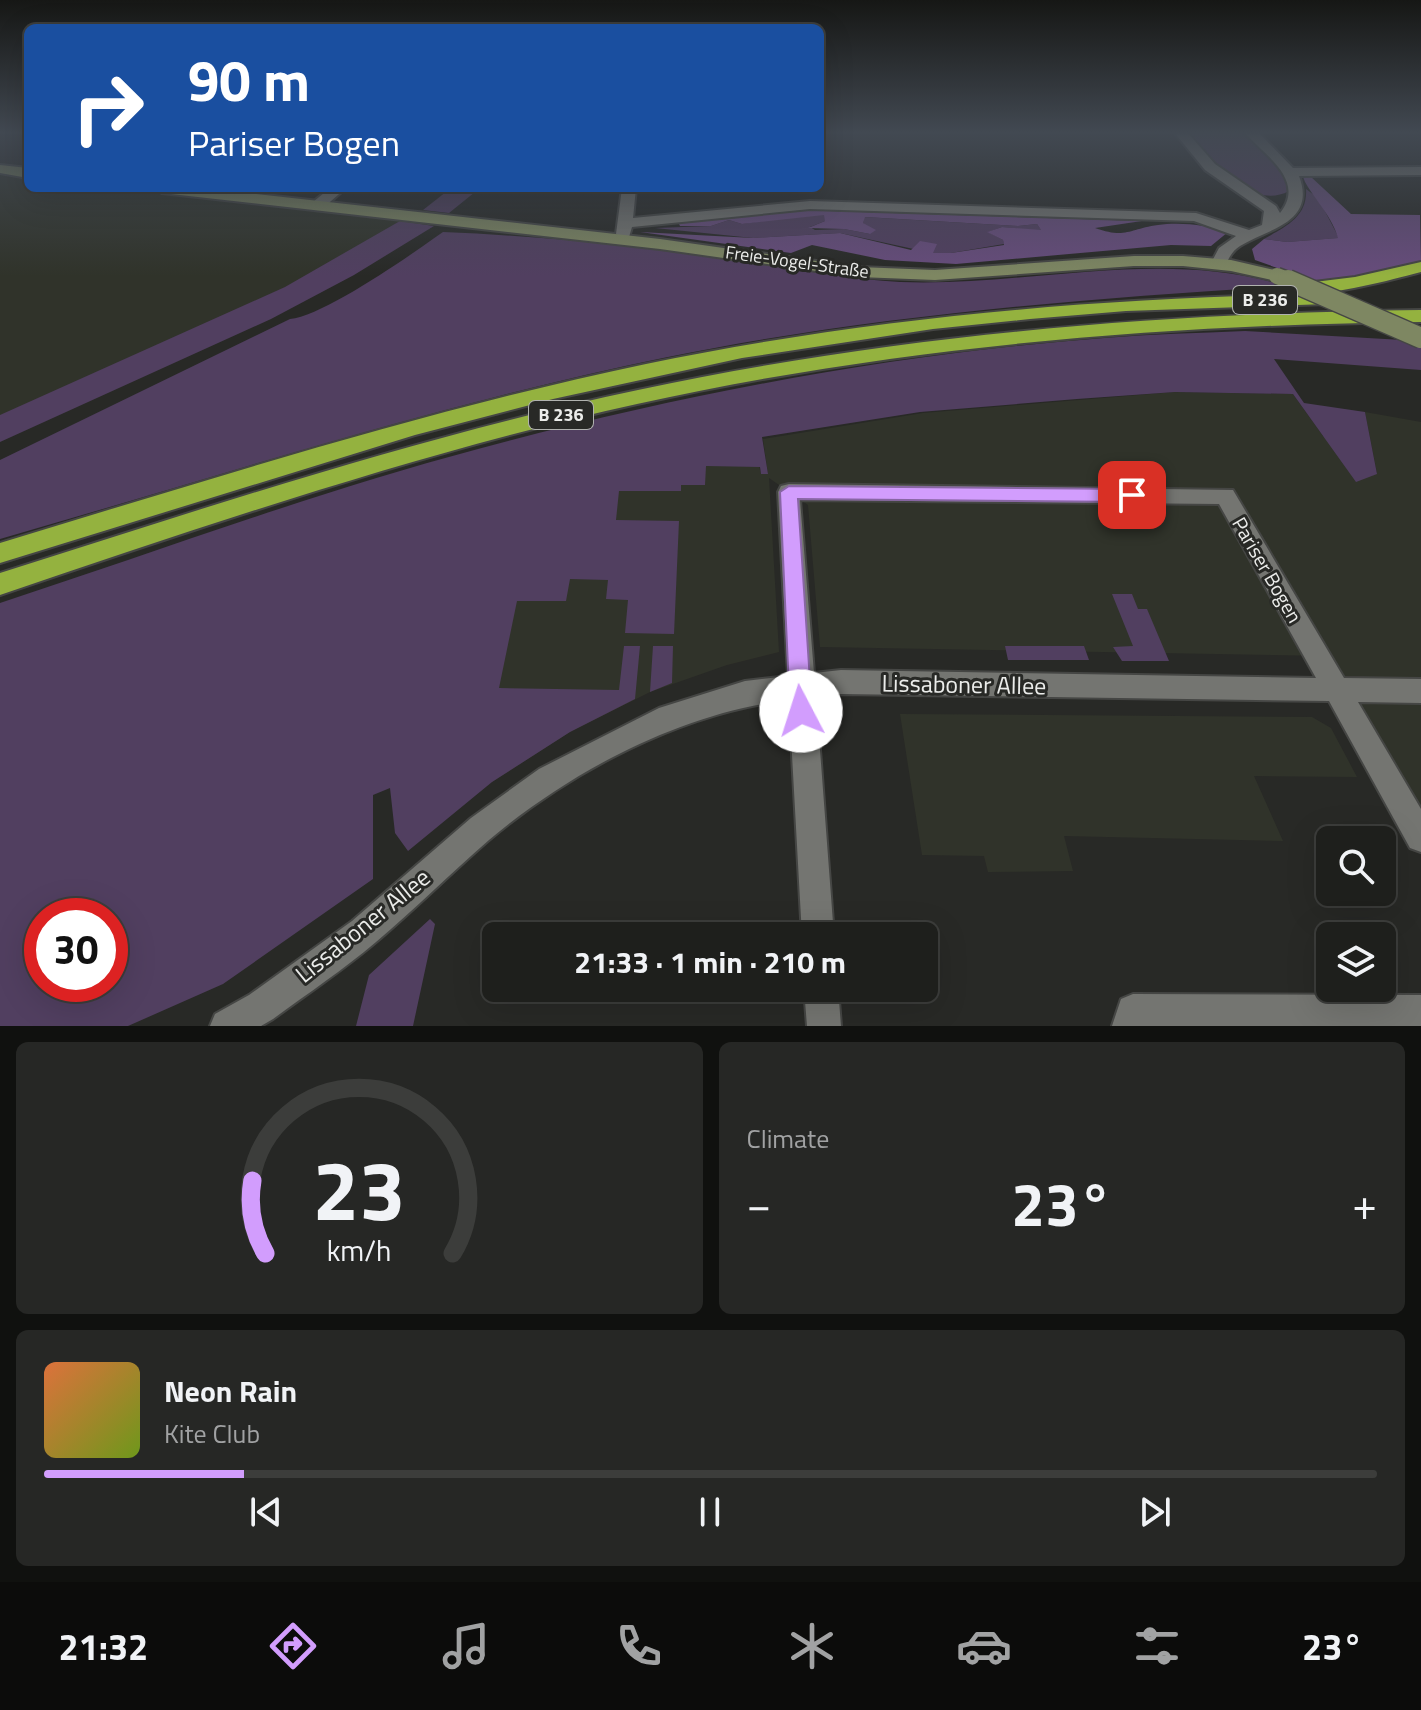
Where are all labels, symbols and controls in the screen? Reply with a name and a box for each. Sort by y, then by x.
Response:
text: 90 m [188,38,310,123]
icon: right [56,56,160,160]
text: Pariser Bogen [188,115,400,170]
street label: Freie-Vogel-Straße [724,238,870,285]
road number: B 236 [1233,286,1297,314]
road number: B 236 [529,401,593,429]
pin [1098,461,1166,529]
icon: arrive [1110,473,1154,517]
street label: Pariser Bogen [1225,511,1310,629]
street label: Lissaboner Allee [881,665,1047,703]
position arrow [759,669,843,753]
map controls [1316,826,1396,1002]
button: search [1316,826,1396,906]
street label: Lissaboner Allee [287,859,438,991]
speed limit sign: 30 [24,898,128,1002]
button: layers [1316,922,1396,1002]
text: 21:33 · 1 min · 210 m [574,939,846,985]
text: Climate [747,1119,829,1158]
text: 23 [313,1126,406,1252]
text: 23° [1011,1158,1112,1249]
text: − [747,1170,771,1237]
text: + [1352,1170,1377,1237]
text: km/h [327,1229,392,1272]
text: Neon Rain [164,1368,297,1414]
text: Kite Club [164,1414,260,1453]
icon: previous [244,1490,288,1534]
icon: pause [688,1490,732,1534]
icon: next [1133,1490,1177,1534]
icon: directions [265,1618,321,1674]
icon: music [438,1618,494,1674]
icon: phone [611,1618,667,1674]
icon: climate [784,1618,840,1674]
icon: car [956,1618,1012,1674]
icon: filters [1129,1618,1185,1674]
text: 21:32 [58,1619,148,1674]
text: 23° [1302,1619,1363,1674]

